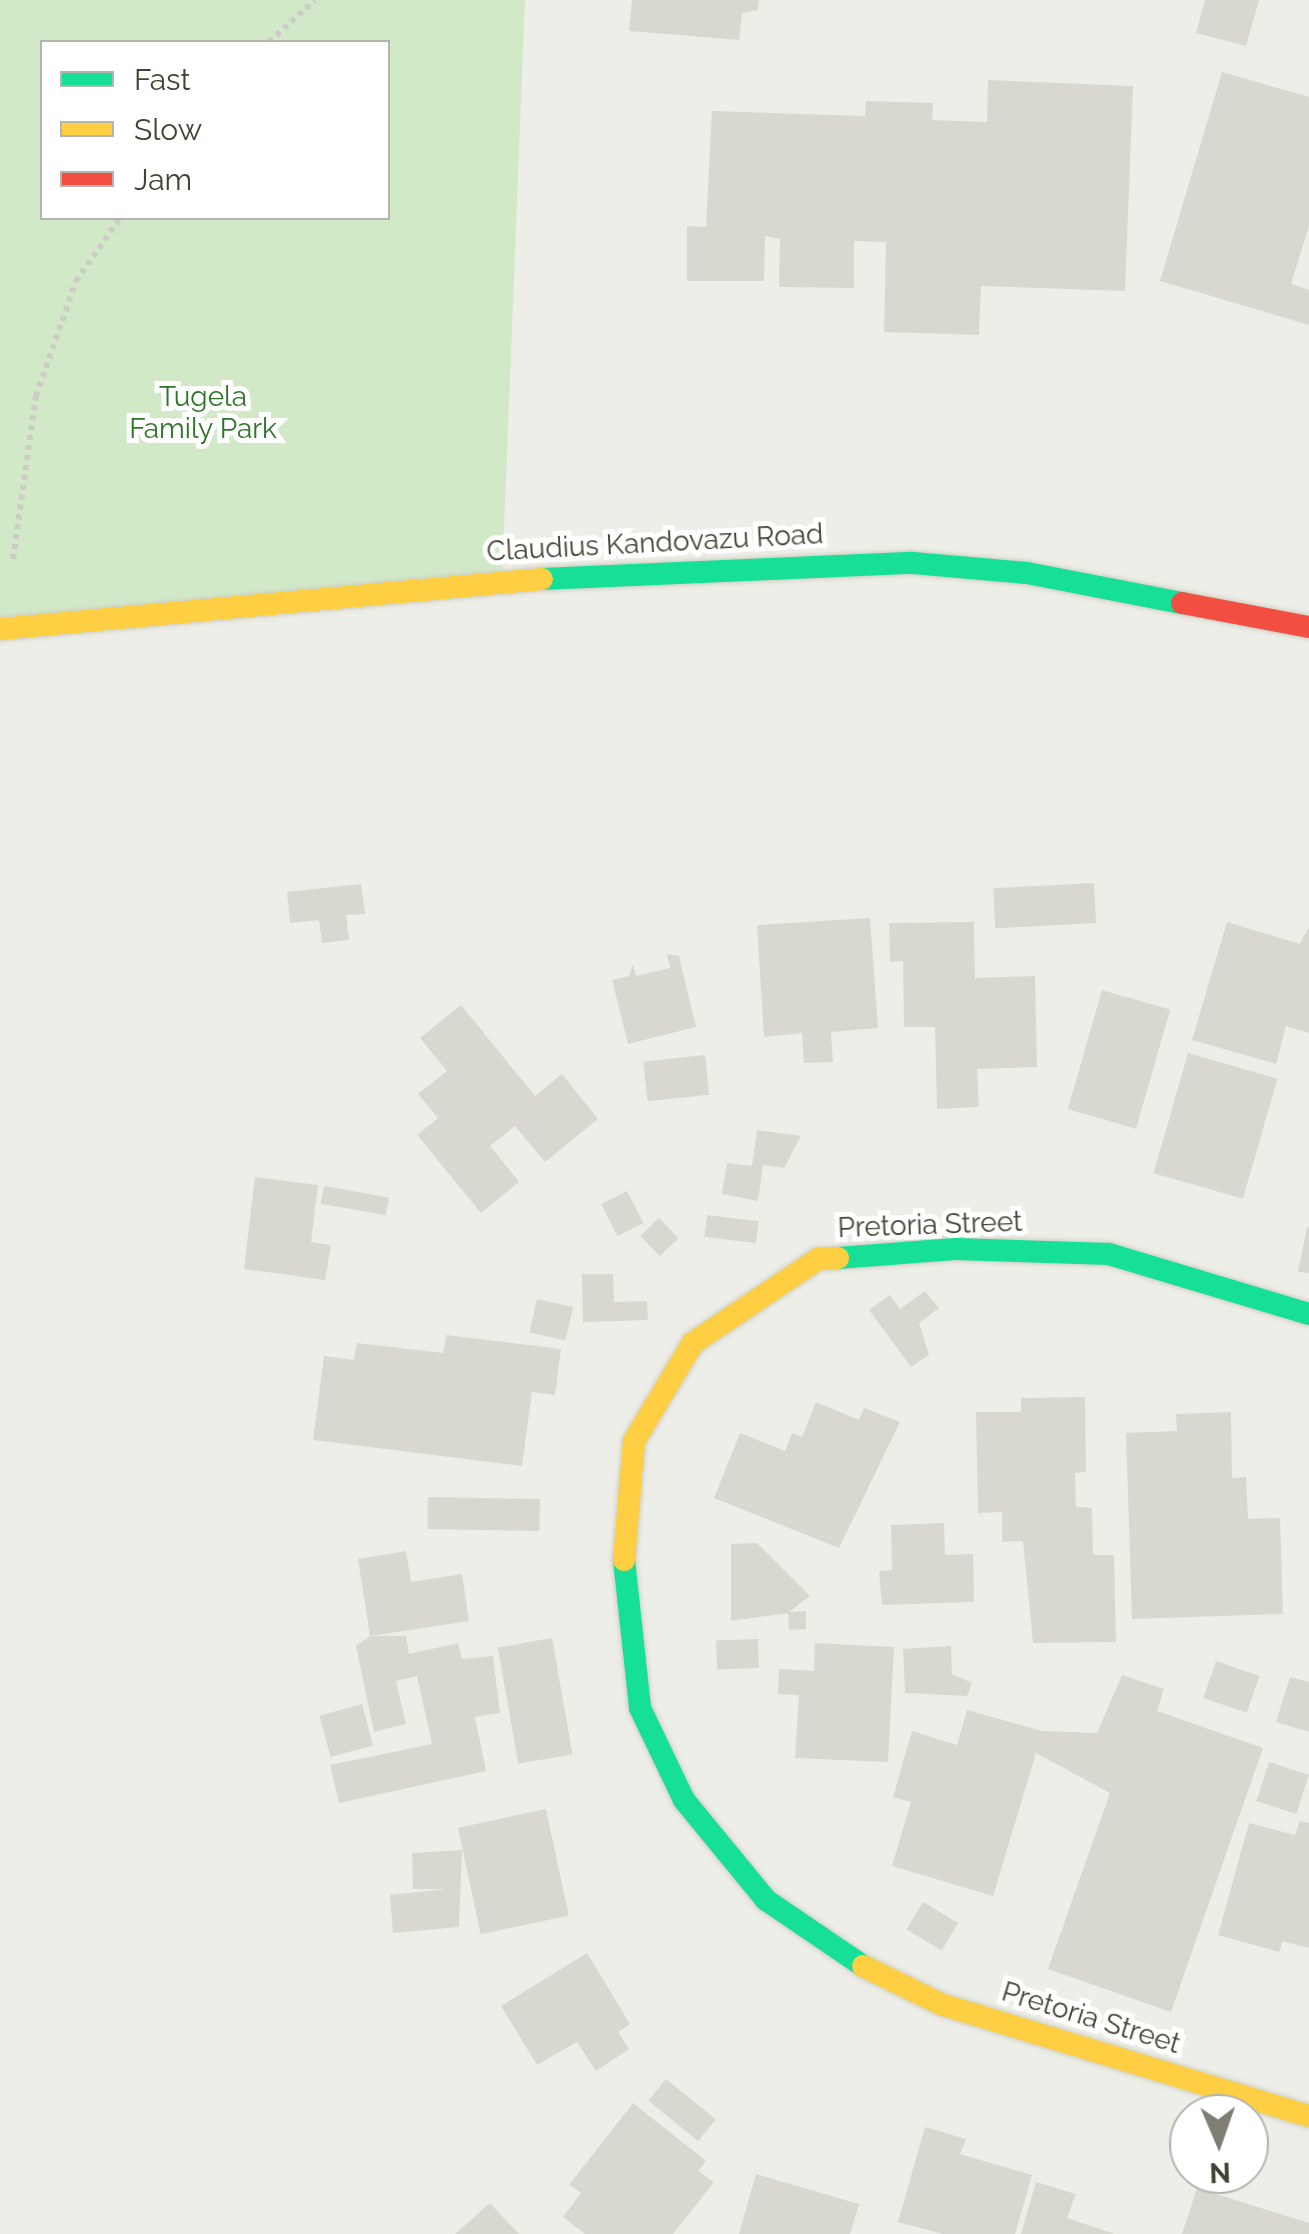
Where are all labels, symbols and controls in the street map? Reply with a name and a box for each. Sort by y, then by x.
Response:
legend [40,40,390,220]
text: Fast [134,62,191,97]
text: Slow [134,112,202,147]
text: Jam [134,162,192,197]
park label: Tugela Family Park [129,380,277,446]
street label: Claudius Kandovazu Road [486,517,824,569]
street label: Pretoria Street [837,1205,1023,1245]
street label: Pretoria Street [998,1975,1184,2061]
north arrow [1169,2094,1269,2194]
text: N [1209,2156,1231,2189]

